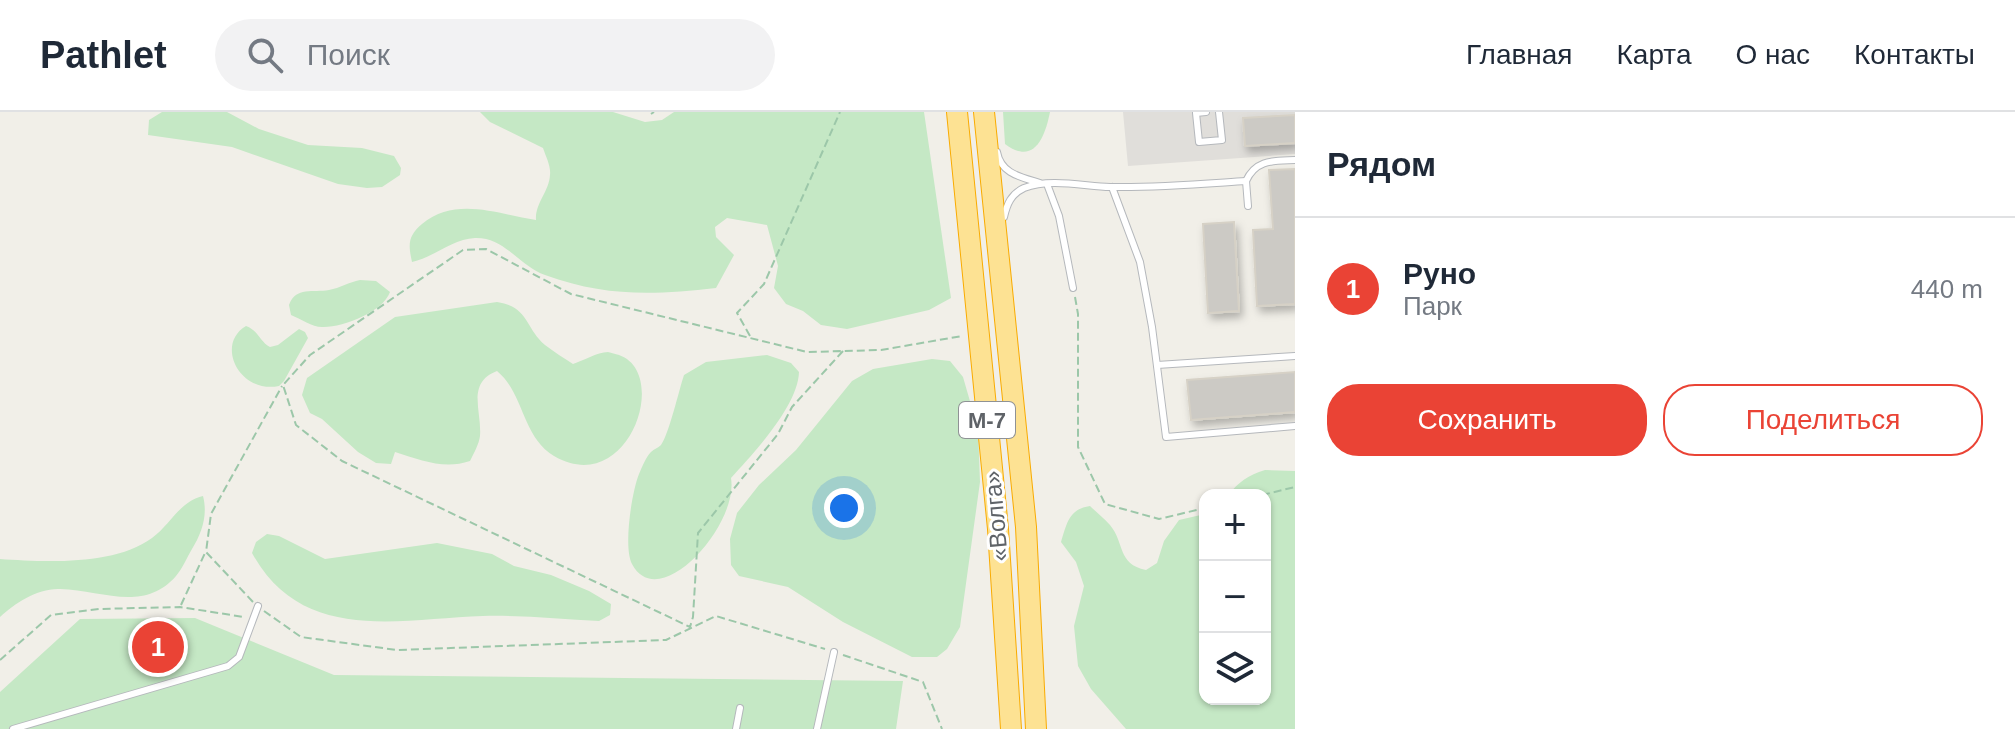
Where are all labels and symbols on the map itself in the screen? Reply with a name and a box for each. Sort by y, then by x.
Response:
road number: М-7 [959,402,1015,438]
street label: «Волга» [978,469,1013,563]
your location [824,488,864,528]
pin: 1 [132,617,184,677]

